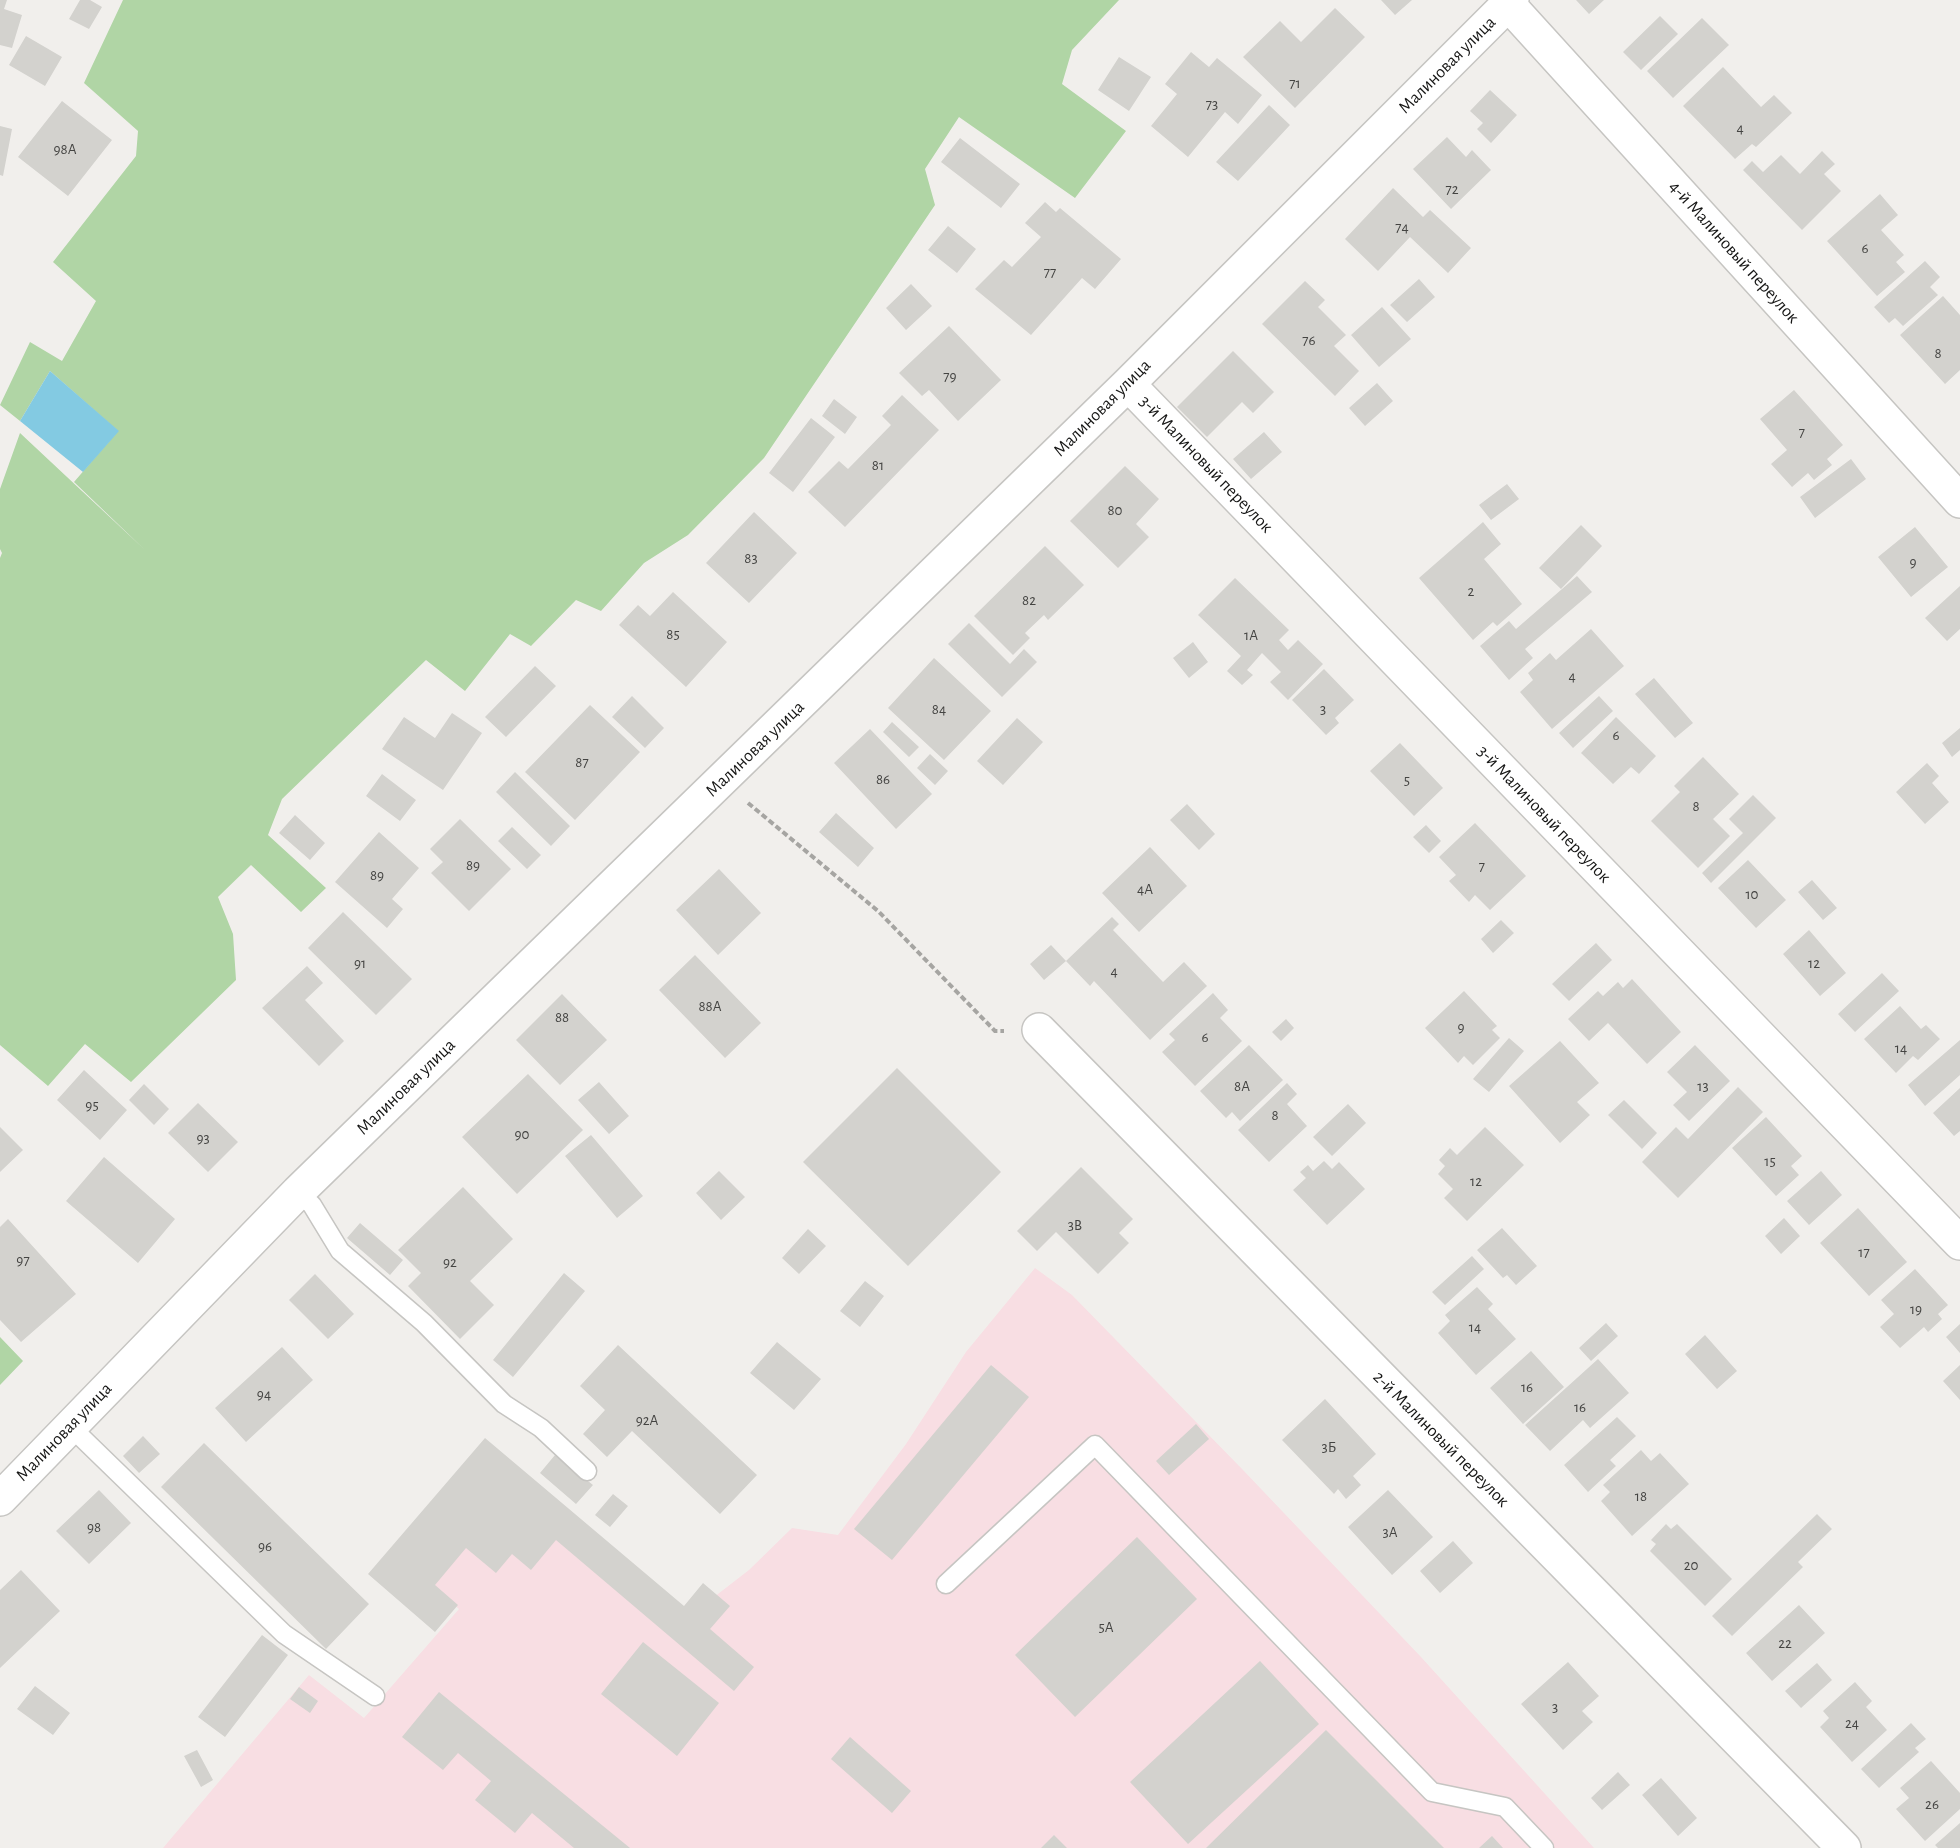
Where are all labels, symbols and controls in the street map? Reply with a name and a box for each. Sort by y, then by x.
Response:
street label: Малиновая улица [1394,12,1500,118]
house number: 71 [1289,74,1301,92]
house number: 73 [1206,95,1218,113]
house number: 4 [1736,119,1744,137]
house number: 98А [54,140,76,158]
street label: 4-й Малиновый переулок [1664,176,1804,328]
house number: 72 [1445,180,1459,198]
house number: 74 [1395,218,1409,236]
house number: 6 [1861,239,1869,257]
house number: 77 [1044,263,1056,281]
house number: 76 [1302,331,1316,349]
house number: 8 [1934,344,1942,362]
street label: Малиновая улица [1049,355,1155,461]
house number: 79 [943,367,957,385]
street label: 3-й Малиновый переулок [1135,391,1277,537]
house number: 7 [1799,423,1805,441]
house number: 81 [872,456,884,474]
house number: 80 [1107,501,1123,519]
house number: 83 [744,549,758,567]
house number: 9 [1909,553,1917,571]
house number: 2 [1468,582,1474,600]
house number: 82 [1022,591,1036,609]
house number: 85 [666,625,680,643]
house number: 1А [1244,626,1258,644]
house number: 4 [1568,667,1576,685]
street label: Малиновая улица [701,696,809,802]
house number: 84 [932,700,946,718]
house number: 3 [1320,700,1326,718]
house number: 6 [1612,726,1620,744]
street label: 3-й Малиновый переулок [1473,741,1615,887]
house number: 87 [575,753,589,771]
house number: 86 [876,770,890,788]
house number: 5 [1404,771,1410,789]
house number: 8 [1692,797,1700,815]
house number: 89 [466,856,480,874]
house number: 7 [1479,857,1485,875]
house number: 89 [370,866,384,884]
house number: 4А [1137,880,1153,898]
house number: 10 [1745,885,1759,903]
house number: 91 [354,954,366,972]
house number: 12 [1808,954,1820,972]
house number: 4 [1110,962,1118,980]
house number: 88А [698,997,722,1015]
house number: 88 [555,1008,569,1026]
house number: 9 [1457,1018,1465,1036]
house number: 6 [1201,1028,1209,1046]
street label: Малиновая улица [352,1034,460,1140]
house number: 14 [1895,1039,1907,1057]
house number: 8А [1234,1077,1250,1095]
house number: 13 [1697,1077,1709,1095]
house number: 95 [85,1096,99,1114]
house number: 8 [1271,1106,1279,1124]
house number: 90 [515,1125,529,1143]
house number: 93 [196,1129,210,1147]
house number: 15 [1764,1152,1776,1170]
house number: 12 [1470,1172,1482,1190]
house number: 3В [1068,1216,1082,1234]
house number: 17 [1858,1243,1870,1261]
house number: 97 [16,1251,30,1269]
house number: 92 [443,1253,457,1271]
house number: 19 [1910,1300,1922,1318]
house number: 14 [1469,1318,1481,1336]
street label: 2-й Малиновый переулок [1368,1366,1514,1512]
street label: Малиновая улица [11,1378,117,1486]
house number: 16 [1521,1378,1533,1396]
house number: 94 [257,1385,271,1403]
house number: 16 [1574,1398,1586,1416]
house number: 92А [636,1411,658,1429]
house number: 3Б [1322,1438,1336,1456]
house number: 18 [1635,1487,1647,1505]
house number: 98 [87,1518,101,1536]
house number: 3А [1383,1523,1397,1541]
house number: 96 [258,1537,272,1555]
house number: 20 [1684,1556,1698,1574]
house number: 5А [1098,1618,1114,1636]
house number: 22 [1778,1634,1792,1652]
house number: 3 [1552,1698,1558,1716]
house number: 24 [1845,1714,1859,1732]
house number: 26 [1925,1795,1939,1813]

